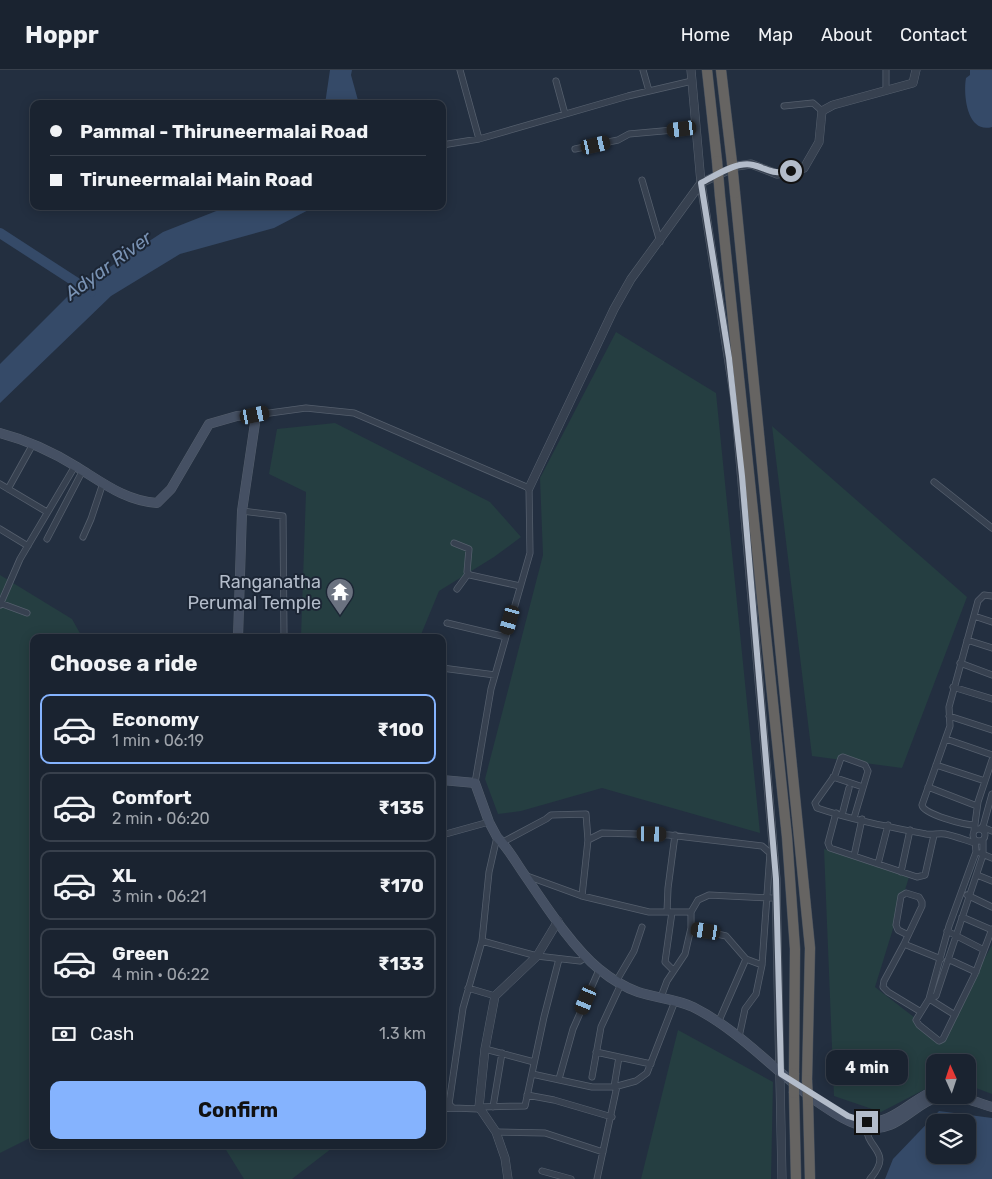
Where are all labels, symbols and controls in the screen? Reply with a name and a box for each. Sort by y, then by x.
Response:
text: Hoppr [25,21,99,49]
text: Home [681,24,730,46]
text: Map [758,24,793,46]
text: About [821,24,872,46]
text: Contact [900,24,967,46]
text: Pammal - Thiruneermalai Road [80,120,368,143]
car [666,120,697,138]
car [579,134,612,156]
route start [780,160,802,182]
text: Tiruneermalai Main Road [80,168,313,191]
water label: Adyar River [59,226,157,305]
car [238,405,271,425]
place label: Ranganatha Perumal Temple [188,571,321,614]
temple icon: Ranganatha Perumal Temple [325,577,355,616]
car [498,604,521,636]
text: Choose a ride [50,650,197,677]
icon: car [52,707,97,752]
text: Economy [112,708,199,731]
text: ₹100 [377,718,424,741]
text: 1 min · 06:19 [112,731,204,750]
icon: car [52,785,97,830]
text: Comfort [112,786,192,809]
text: ₹135 [378,796,424,819]
text: 2 min · 06:20 [112,809,210,828]
car [636,826,667,842]
icon: car [52,863,97,908]
text: XL [112,864,136,887]
text: ₹170 [379,874,424,897]
text: 3 min · 06:21 [112,887,207,906]
car [690,921,721,941]
icon: car [52,941,97,986]
text: Green [112,942,169,965]
text: ₹133 [378,952,424,975]
text: 4 min · 06:22 [112,965,209,984]
car [573,983,598,1017]
icon: cash [50,1020,78,1048]
text: Cash [90,1022,134,1045]
text: 1.3 km [379,1024,426,1043]
callout: 4 min [826,1050,908,1084]
north arrow [926,1054,976,1104]
map controls [926,1054,976,1164]
text: 4 min [845,1058,889,1077]
button: Confirm [50,1081,426,1139]
route end [856,1111,878,1133]
button: layers [926,1114,976,1164]

